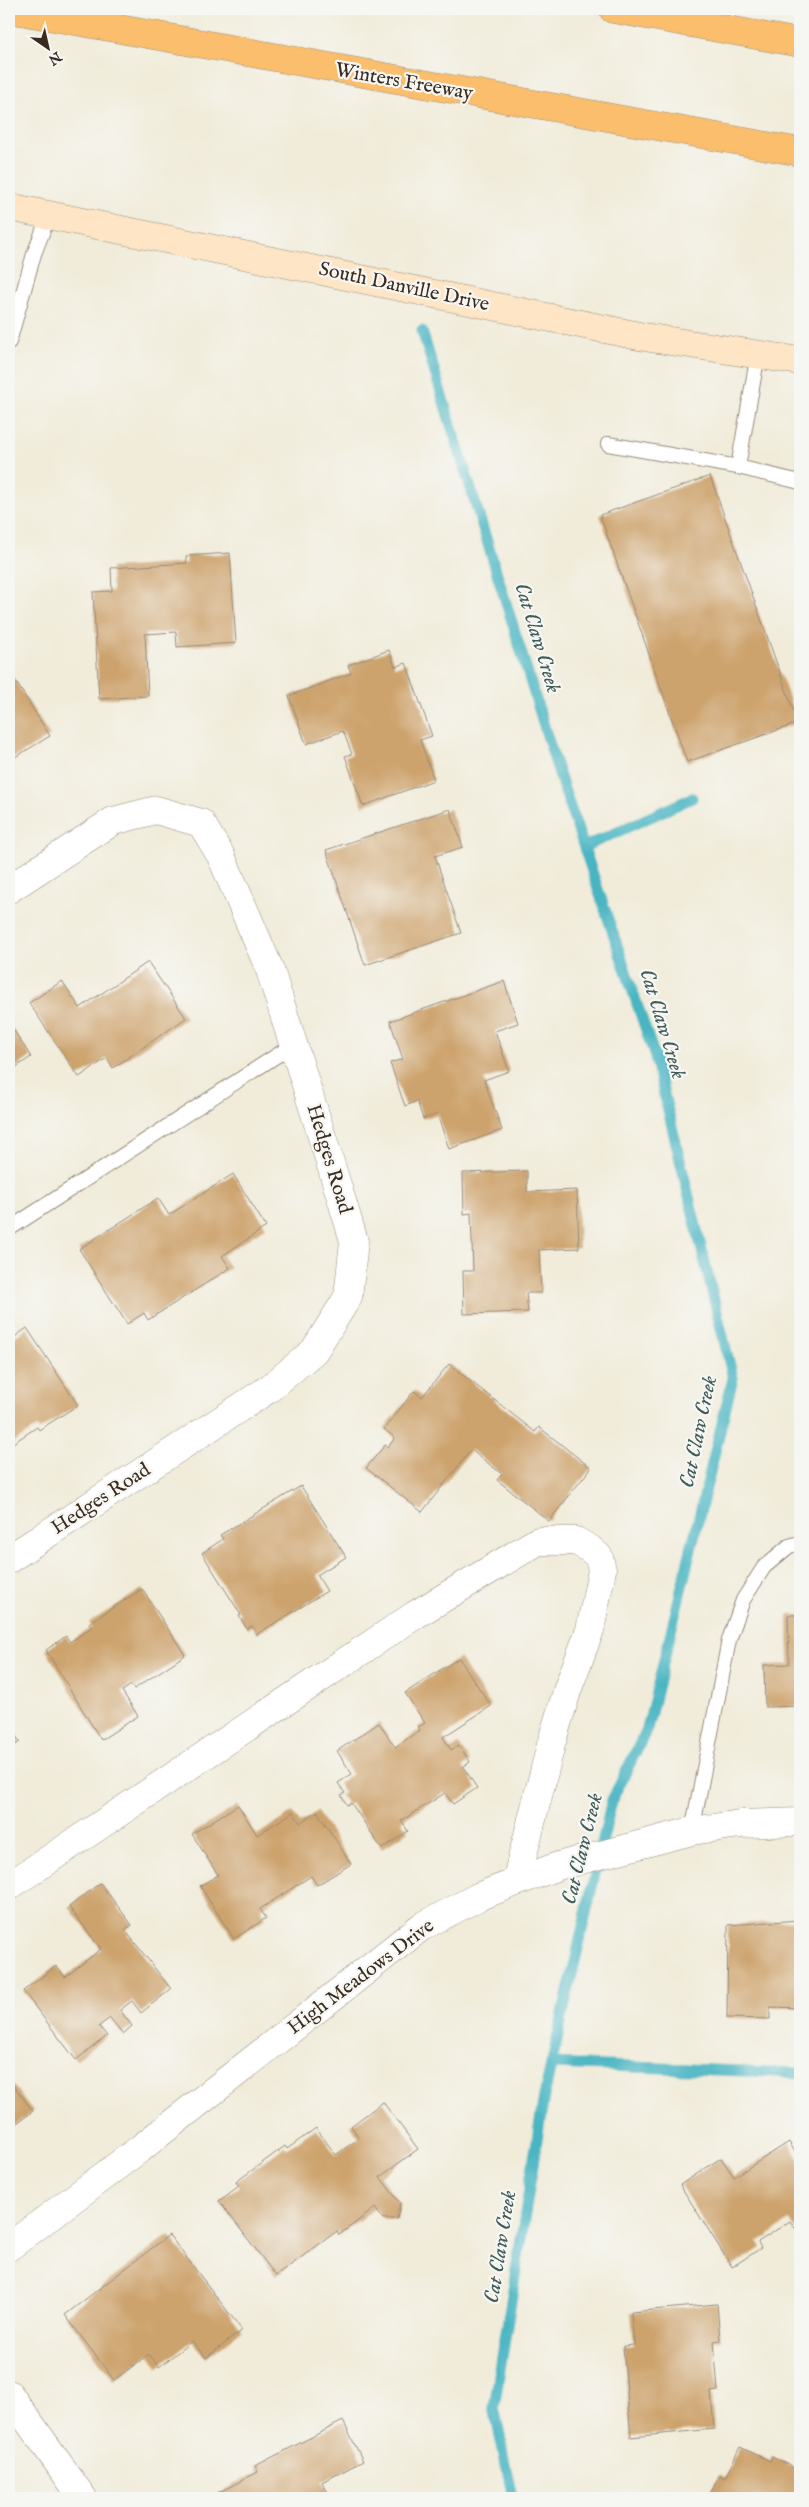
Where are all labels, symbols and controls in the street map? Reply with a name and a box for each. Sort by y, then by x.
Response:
north arrow [22,22,72,72]
text: N [45,47,66,69]
street label: Winters Freeway [333,58,475,106]
street label: South Danville Drive [317,257,491,317]
water label: Cat Claw Creek [507,580,567,697]
water label: Cat Claw Creek [632,966,692,1083]
street label: Hedges Road [300,1101,358,1217]
water label: Cat Claw Creek [674,1373,724,1490]
street label: Hedges Road [47,1457,156,1540]
water label: Cat Claw Creek [556,1790,610,1907]
street label: High Meadows Drive [283,1914,439,2040]
water label: Cat Claw Creek [479,2188,523,2305]

